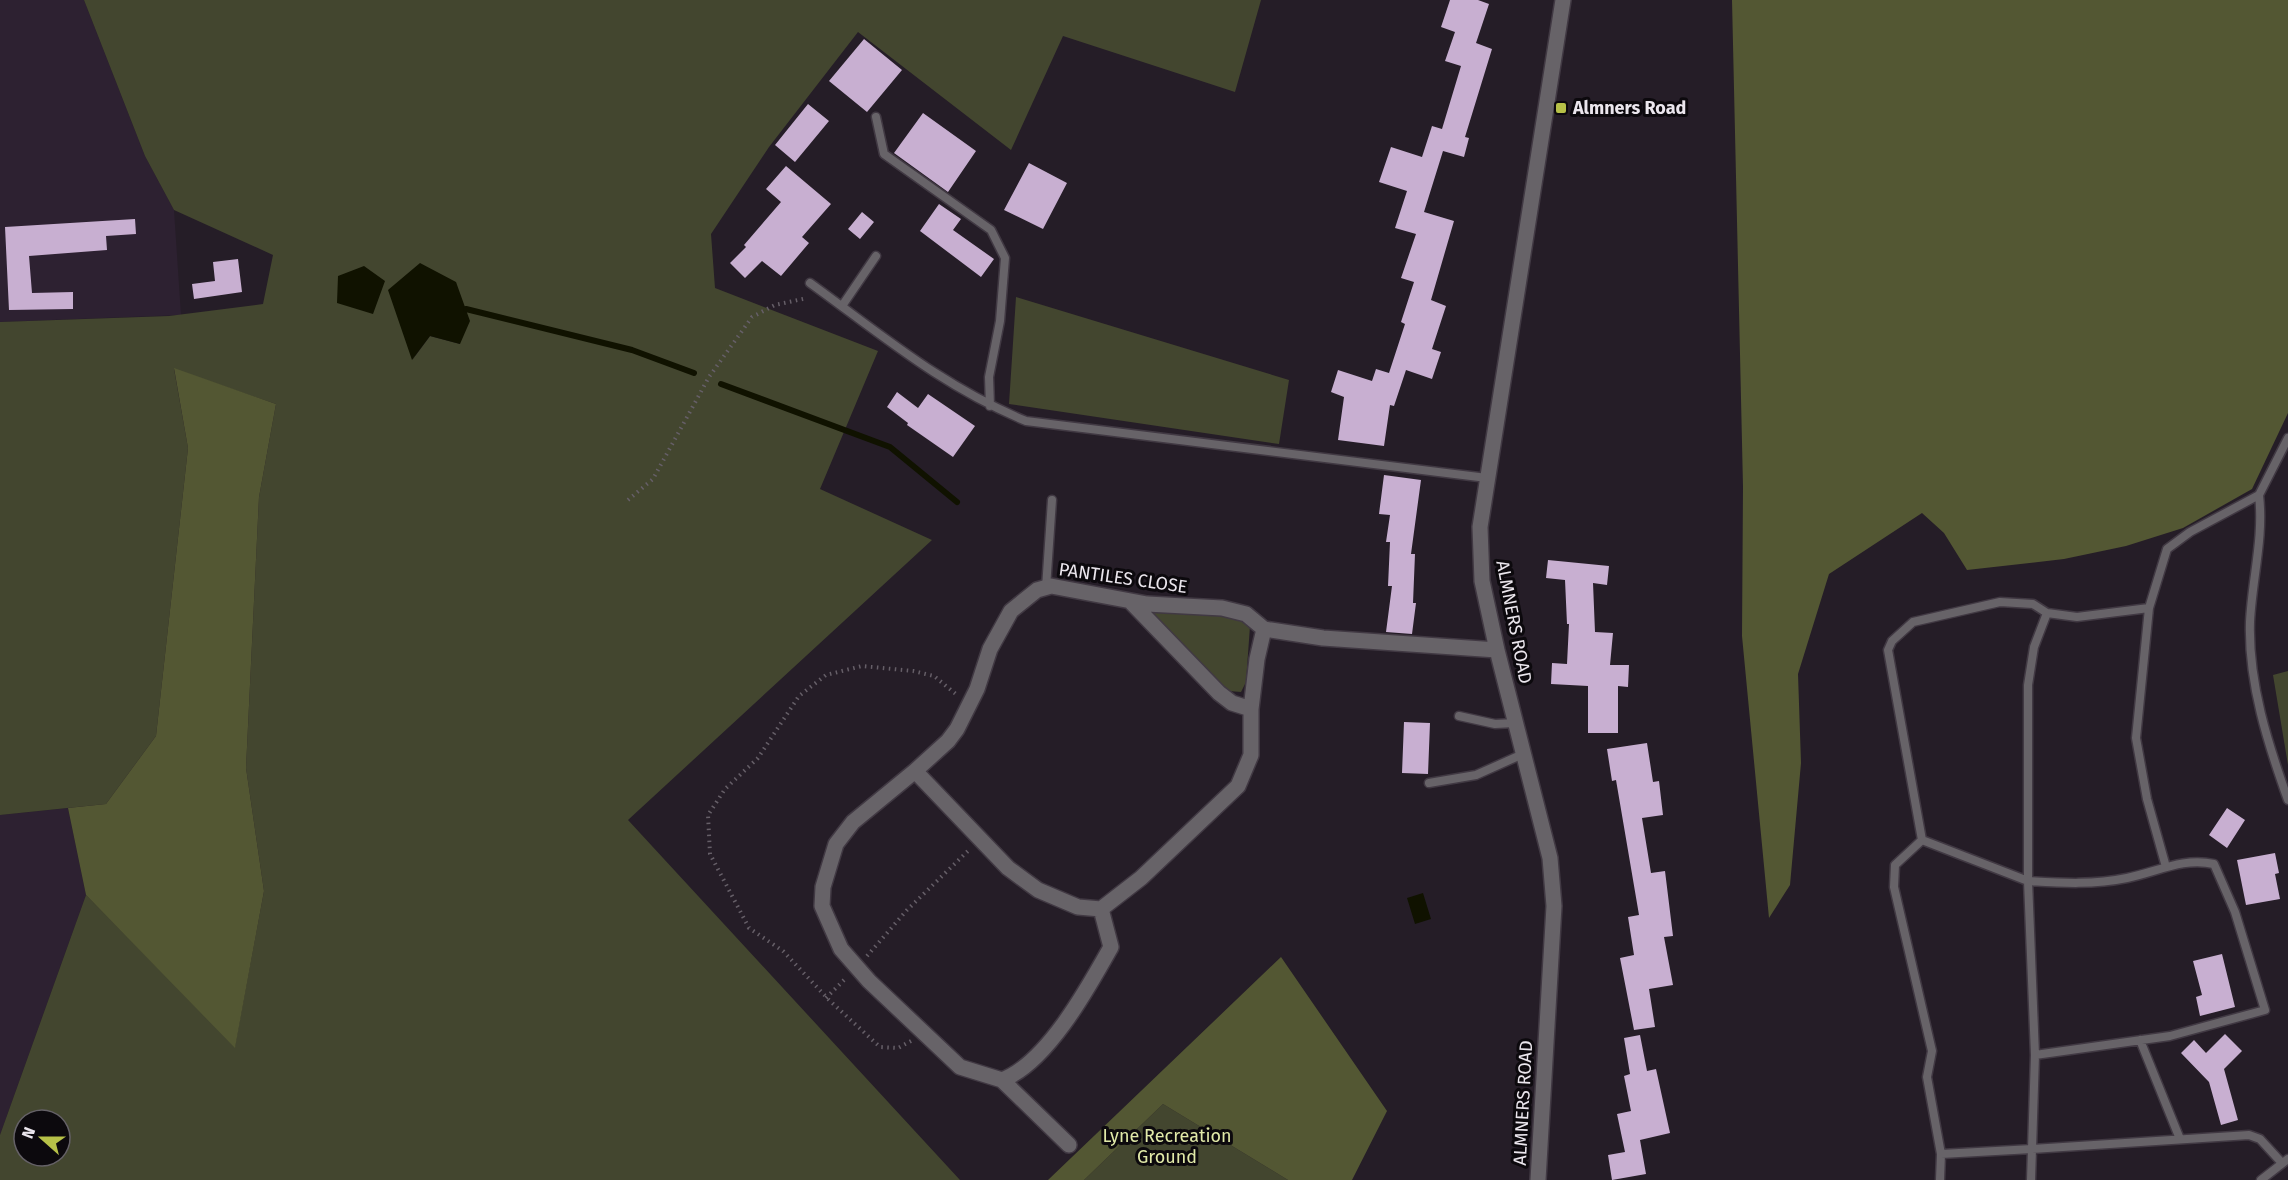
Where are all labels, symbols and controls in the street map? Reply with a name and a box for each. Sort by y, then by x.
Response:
place label: Almners Road [1572,97,1686,119]
marker: Almners Road [1554,101,1568,115]
street label: PANTILES CLOSE [1057,558,1189,598]
street label: ALMNERS ROAD [1491,558,1537,686]
street label: ALMNERS ROAD [1509,1040,1537,1166]
north arrow [12,1108,72,1168]
text: N [18,1124,39,1141]
park label: Lyne Recreation Ground [1102,1125,1232,1168]

